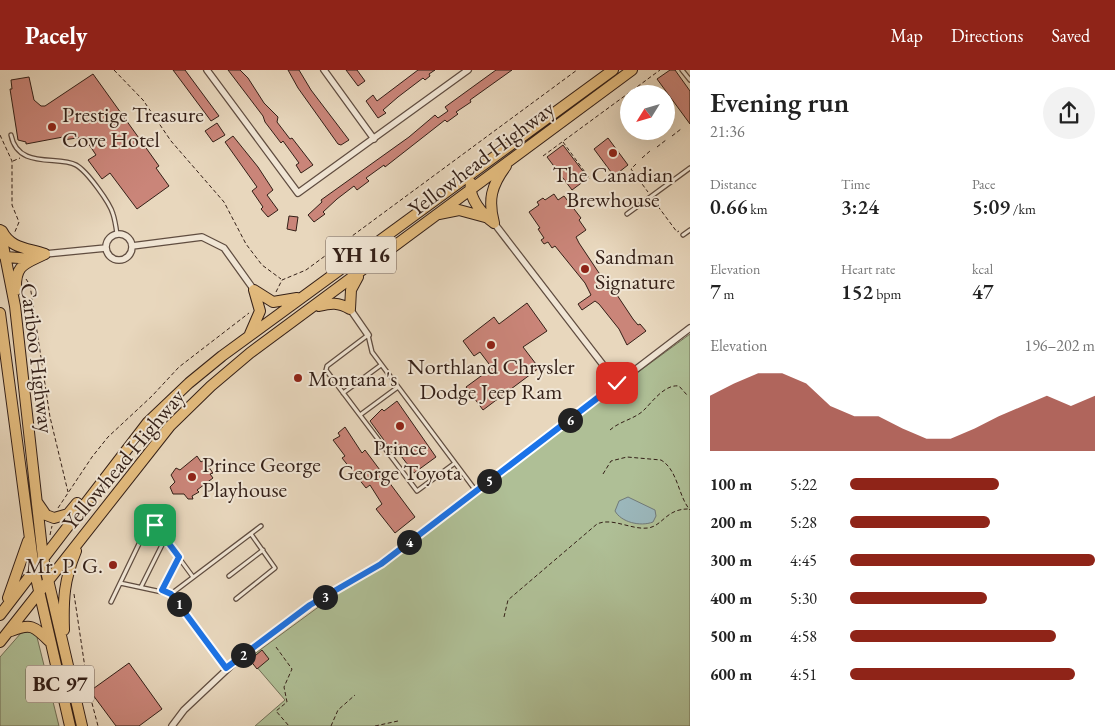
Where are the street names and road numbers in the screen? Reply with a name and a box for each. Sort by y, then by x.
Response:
street label: Yellowhead Highway [402,94,561,223]
road number: YH 16 [326,236,396,274]
street label: Cariboo Highway [14,281,61,435]
street label: Yellowhead Highway [56,382,191,536]
road number: BC 97 [26,666,94,702]

